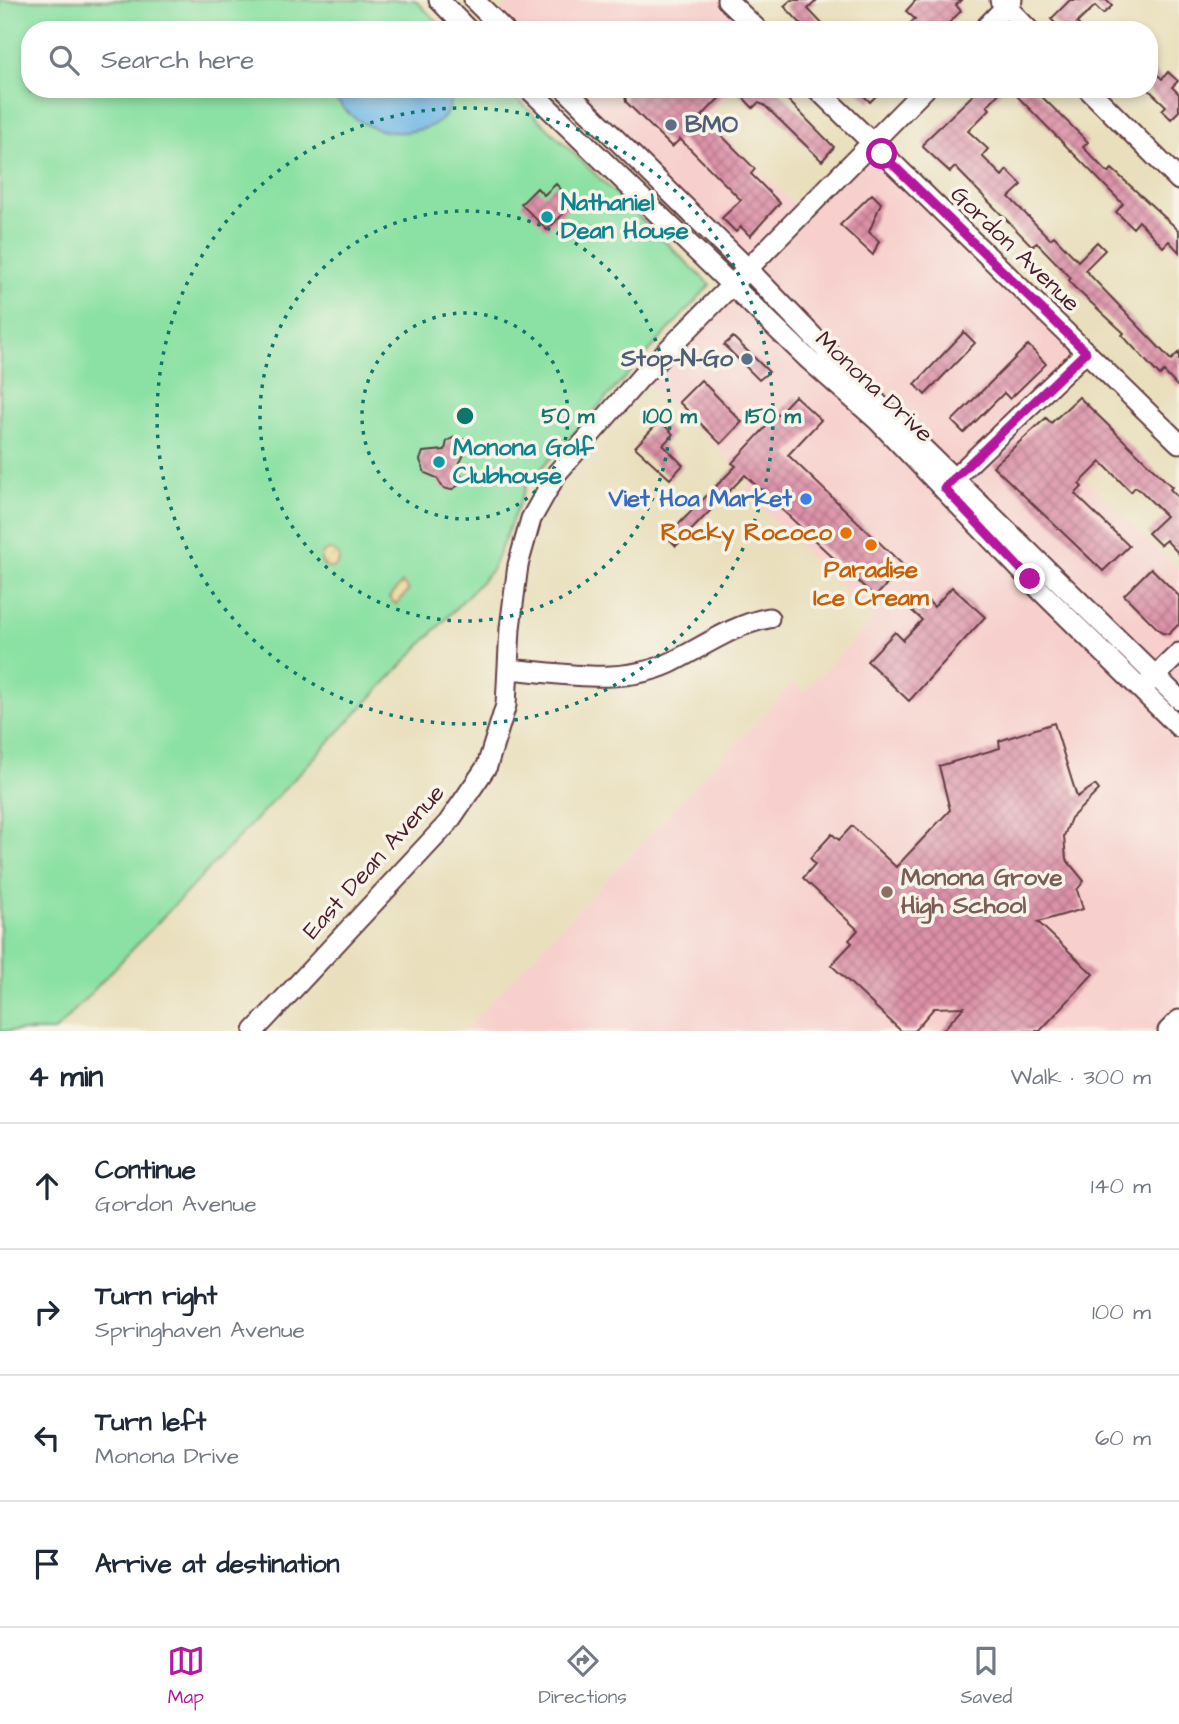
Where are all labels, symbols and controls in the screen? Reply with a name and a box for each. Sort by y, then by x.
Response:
search box [21,21,1158,98]
icon: search [45,41,83,79]
text: Search here [101,42,254,78]
place label: BMO [685,108,738,142]
marker: BMO [663,117,679,133]
route start [866,138,897,169]
street label: Gordon Avenue [942,178,1088,320]
place label: Nathaniel Dean House [561,186,689,248]
marker: Nathaniel Dean House [539,209,555,225]
street label: Monona Drive [807,323,941,451]
place label: Stop-N-Go [620,342,733,376]
marker: Stop-N-Go [739,351,755,367]
text: 50 m [542,402,595,431]
text: 100 m [643,402,698,431]
text: 150 m [745,402,801,431]
centre of rings [453,404,477,428]
place label: Monona Golf Clubhouse [453,431,595,493]
marker: Monona Golf Clubhouse [431,454,447,470]
place label: Viet Hoa Market [607,482,792,516]
marker: Viet Hoa Market [798,491,814,507]
place label: Rocky Rococo [661,516,832,552]
marker: Rocky Rococo [838,525,854,541]
marker: Paradise Ice Cream [863,537,879,553]
place label: Paradise Ice Cream [813,553,929,615]
route end [1014,563,1045,594]
street label: East Dean Avenue [295,777,453,947]
place label: Monona Grove High School [901,861,1062,924]
marker: Monona Grove High School [879,884,895,900]
text: 4 min [28,1056,103,1098]
text: Walk · 300 m [1010,1061,1151,1093]
text: Continue [95,1152,196,1188]
icon: ahead [28,1167,66,1205]
text: 140 m [1091,1170,1151,1202]
text: Gordon Avenue [95,1188,257,1220]
text: Turn right [95,1278,217,1314]
icon: right [28,1293,66,1331]
text: 100 m [1092,1296,1151,1328]
text: Springhaven Avenue [95,1314,305,1346]
text: Turn left [95,1404,206,1440]
icon: left [28,1419,66,1457]
text: 60 m [1095,1422,1151,1454]
text: Monona Drive [95,1440,239,1472]
icon: arrive [28,1545,66,1583]
text: Arrive at destination [95,1546,340,1582]
tab: Map [167,1642,205,1711]
tab: Directions [538,1642,627,1711]
tab: Saved [960,1642,1012,1711]

